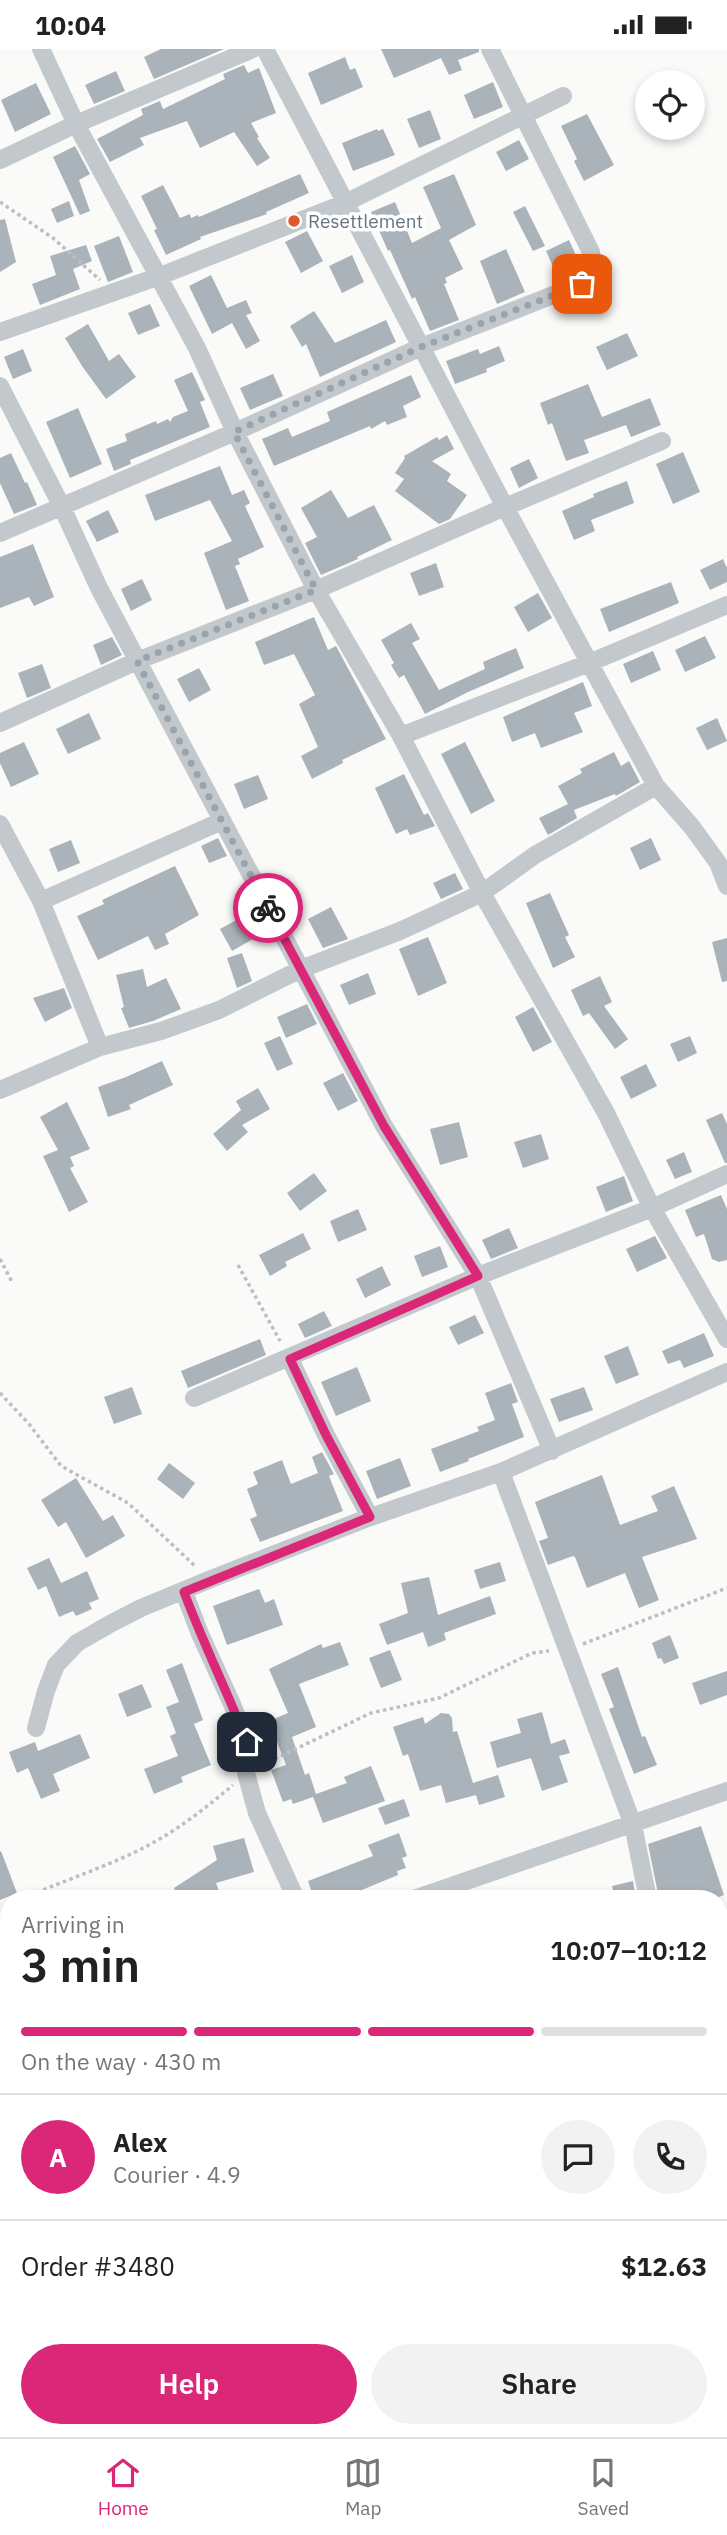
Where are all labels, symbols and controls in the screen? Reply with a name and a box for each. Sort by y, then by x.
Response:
text: 10:04 [35,8,106,42]
map controls [635,70,705,140]
button: locate [635,70,705,140]
place label: Resettlement [308,209,423,233]
marker: Resettlement [286,213,302,229]
pin [552,254,612,314]
icon: bag [563,265,601,303]
courier [233,873,303,943]
icon: bike [249,889,287,927]
pin [217,1712,277,1772]
icon: home [228,1723,266,1761]
text: Arriving in [21,1909,125,1939]
text: 10:07–10:12 [550,1933,707,1967]
text: 3 min [21,1935,140,1995]
text: On the way · 430 m [21,2046,221,2076]
button: chat [541,2120,615,2194]
button: phone [633,2120,707,2194]
text: Alex [113,2125,167,2159]
text: A [49,2140,67,2174]
text: Courier · 4.9 [113,2159,241,2189]
text: Order #3480 [21,2249,175,2283]
text: $12.63 [621,2249,707,2283]
button: Help [21,2344,357,2424]
button: Share [371,2344,707,2424]
tab: Home [98,2454,149,2520]
tab: Map [344,2454,382,2520]
tab: Saved [578,2454,629,2520]

